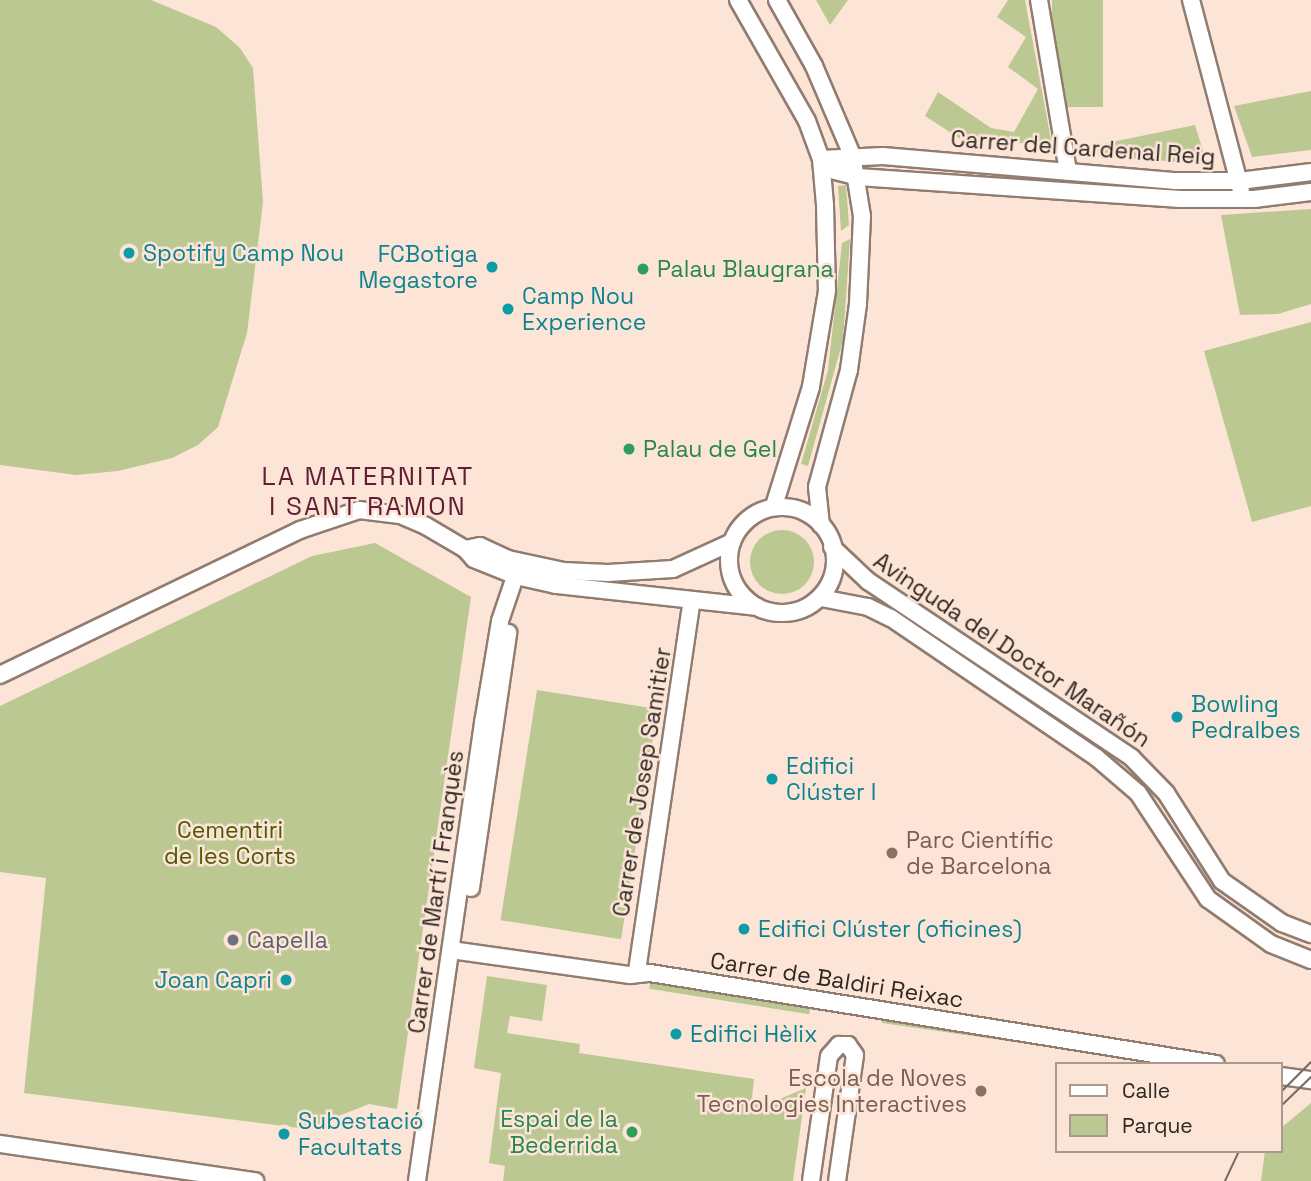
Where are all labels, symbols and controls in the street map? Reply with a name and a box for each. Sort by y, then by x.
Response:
street label: Carrer del Cardenal Reig [950,125,1216,171]
place label: Spotify Camp Nou [143,239,344,267]
place label: FCBotiga Megastore [358,240,478,294]
marker: Spotify Camp Nou [121,245,137,261]
place label: Palau Blaugrana [657,255,834,283]
marker: FCBotiga Megastore [484,259,500,275]
marker: Palau Blaugrana [635,261,651,277]
place label: Camp Nou Experience [522,282,646,336]
marker: Camp Nou Experience [500,301,516,317]
place label: Palau de Gel [643,435,777,463]
marker: Palau de Gel [621,441,637,457]
district label: LA MATERNITAT I SANT RAMON [263,461,473,522]
street label: Avinguda del Doctor Marañón [868,547,1156,753]
street label: Carrer de Josep Samitier [607,645,677,919]
place label: Bowling Pedralbes [1191,690,1301,744]
marker: Bowling Pedralbes [1169,709,1185,725]
street label: Carrer de Martí i Franquès [402,749,470,1035]
place label: Edifici Clúster I [786,752,876,806]
marker: Edifici Clúster I [764,771,780,787]
park label: Cementiri de les Corts [164,816,296,870]
place label: Parc Científic de Barcelona [906,826,1054,880]
marker: Parc Científic de Barcelona [884,845,900,861]
place label: Edifici Clúster (oficines) [758,915,1022,943]
marker: Edifici Clúster (oficines) [736,921,752,937]
place label: Capella [247,926,328,954]
marker: Capella [225,932,241,948]
street label: Carrer de Baldiri Reixac [708,946,966,1014]
place label: Joan Capri [154,966,272,994]
marker: Joan Capri [278,972,294,988]
place label: Edifici Hèlix [690,1020,818,1048]
marker: Edifici Hèlix [668,1026,684,1042]
legend [1056,1062,1283,1153]
place label: Escola de Noves Tecnologies Interactives [697,1064,967,1118]
text: Calle [1122,1077,1170,1104]
marker: Escola de Noves Tecnologies Interactives [973,1083,989,1099]
place label: Espai de la Bederrida [500,1105,618,1159]
place label: Subestació Facultats [298,1107,423,1161]
text: Parque [1122,1112,1193,1139]
marker: Espai de la Bederrida [624,1124,640,1140]
marker: Subestació Facultats [276,1126,292,1142]

